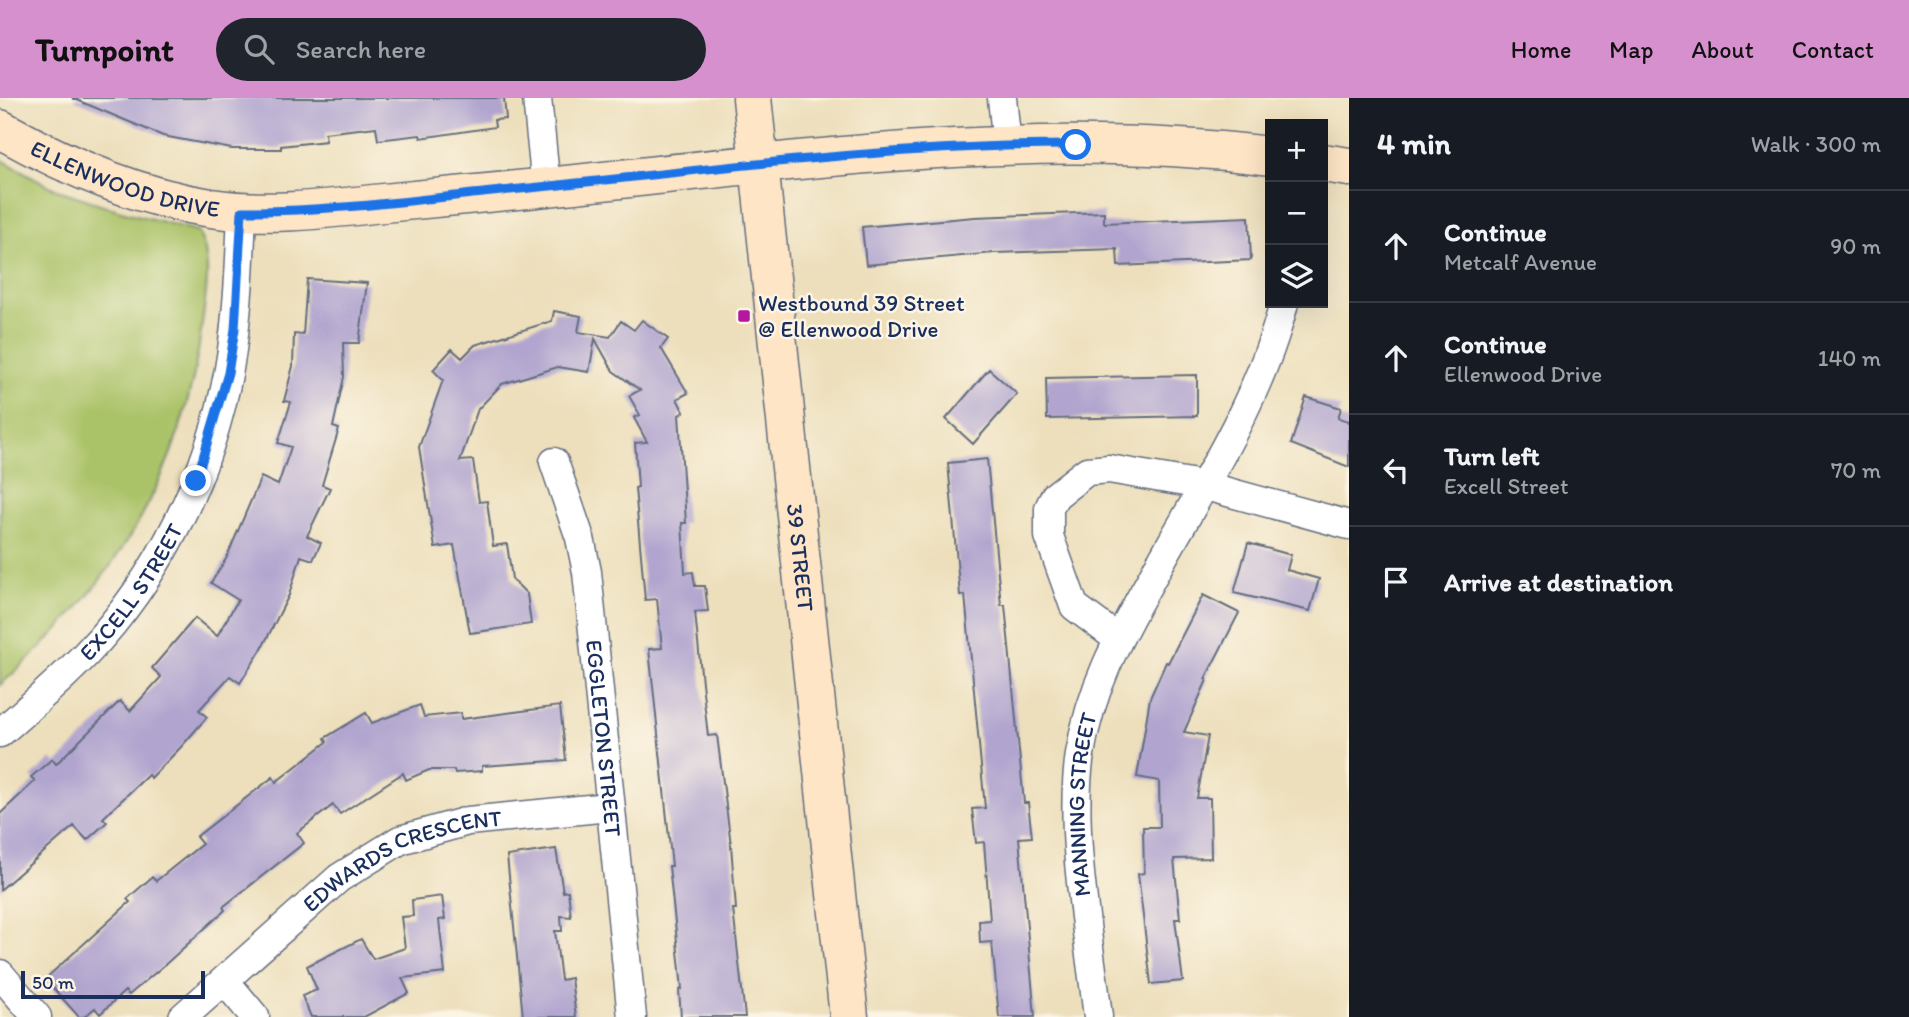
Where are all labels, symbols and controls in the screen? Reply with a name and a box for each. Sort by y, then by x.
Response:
search box [216,18,706,81]
text: Turnpoint [35,30,174,69]
icon: search [240,30,278,68]
text: Search here [296,33,426,65]
text: Home [1511,35,1571,64]
text: Map [1609,35,1653,64]
text: About [1691,35,1754,64]
text: Contact [1792,35,1874,64]
map controls [1265,119,1328,308]
button: + [1265,119,1328,182]
text: 4 min [1377,125,1451,162]
route start [1060,129,1091,160]
text: Walk · 300 m [1751,130,1881,158]
street label: ELLENWOOD DRIVE [26,134,222,223]
button: − [1265,182,1328,245]
text: Continue [1444,216,1547,248]
icon: ahead [1377,227,1415,265]
text: 90 m [1830,232,1881,260]
button: layers [1265,245,1328,308]
text: Metcalf Avenue [1444,248,1597,276]
place label: Westbound 39 Street @ Ellenwood Drive [758,289,965,343]
marker: Westbound 39 Street @ Ellenwood Drive [736,308,752,324]
text: Continue [1444,328,1547,360]
icon: ahead [1377,339,1415,377]
text: 140 m [1818,344,1881,372]
text: Ellenwood Drive [1444,360,1602,388]
text: Turn left [1444,440,1540,472]
icon: left [1377,451,1415,489]
text: 70 m [1831,456,1881,484]
route end [180,465,211,496]
text: Excell Street [1444,472,1569,500]
street label: 39 STREET [781,502,820,613]
street label: EXCELL STREET [73,518,189,666]
icon: arrive [1377,563,1415,601]
text: Arrive at destination [1444,566,1673,598]
street label: EGGLETON STREET [580,638,628,838]
street label: MANNING STREET [1062,709,1103,898]
street label: EDWARDS CRESCENT [297,804,503,918]
scale bar [21,968,205,1000]
text: 50 m [32,971,74,994]

